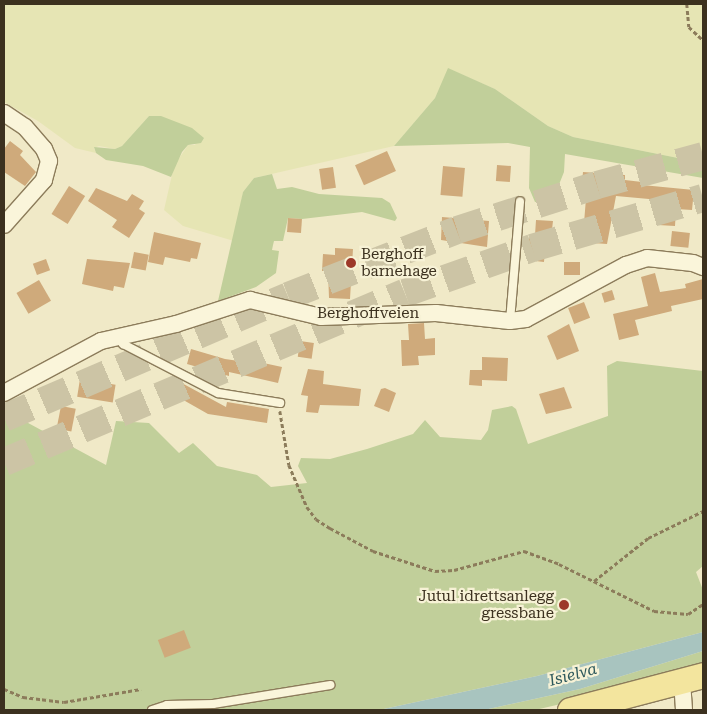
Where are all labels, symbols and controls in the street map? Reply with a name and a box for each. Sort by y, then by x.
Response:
place label: Berghoff barnehage [361,245,437,280]
marker: Berghoff barnehage [345,257,357,269]
street label: Berghoffveien [317,305,419,323]
place label: Jutul idrettsanlegg gressbane [418,587,554,622]
marker: Jutul idrettsanlegg gressbane [558,599,570,611]
water label: Isielva [547,659,599,691]

